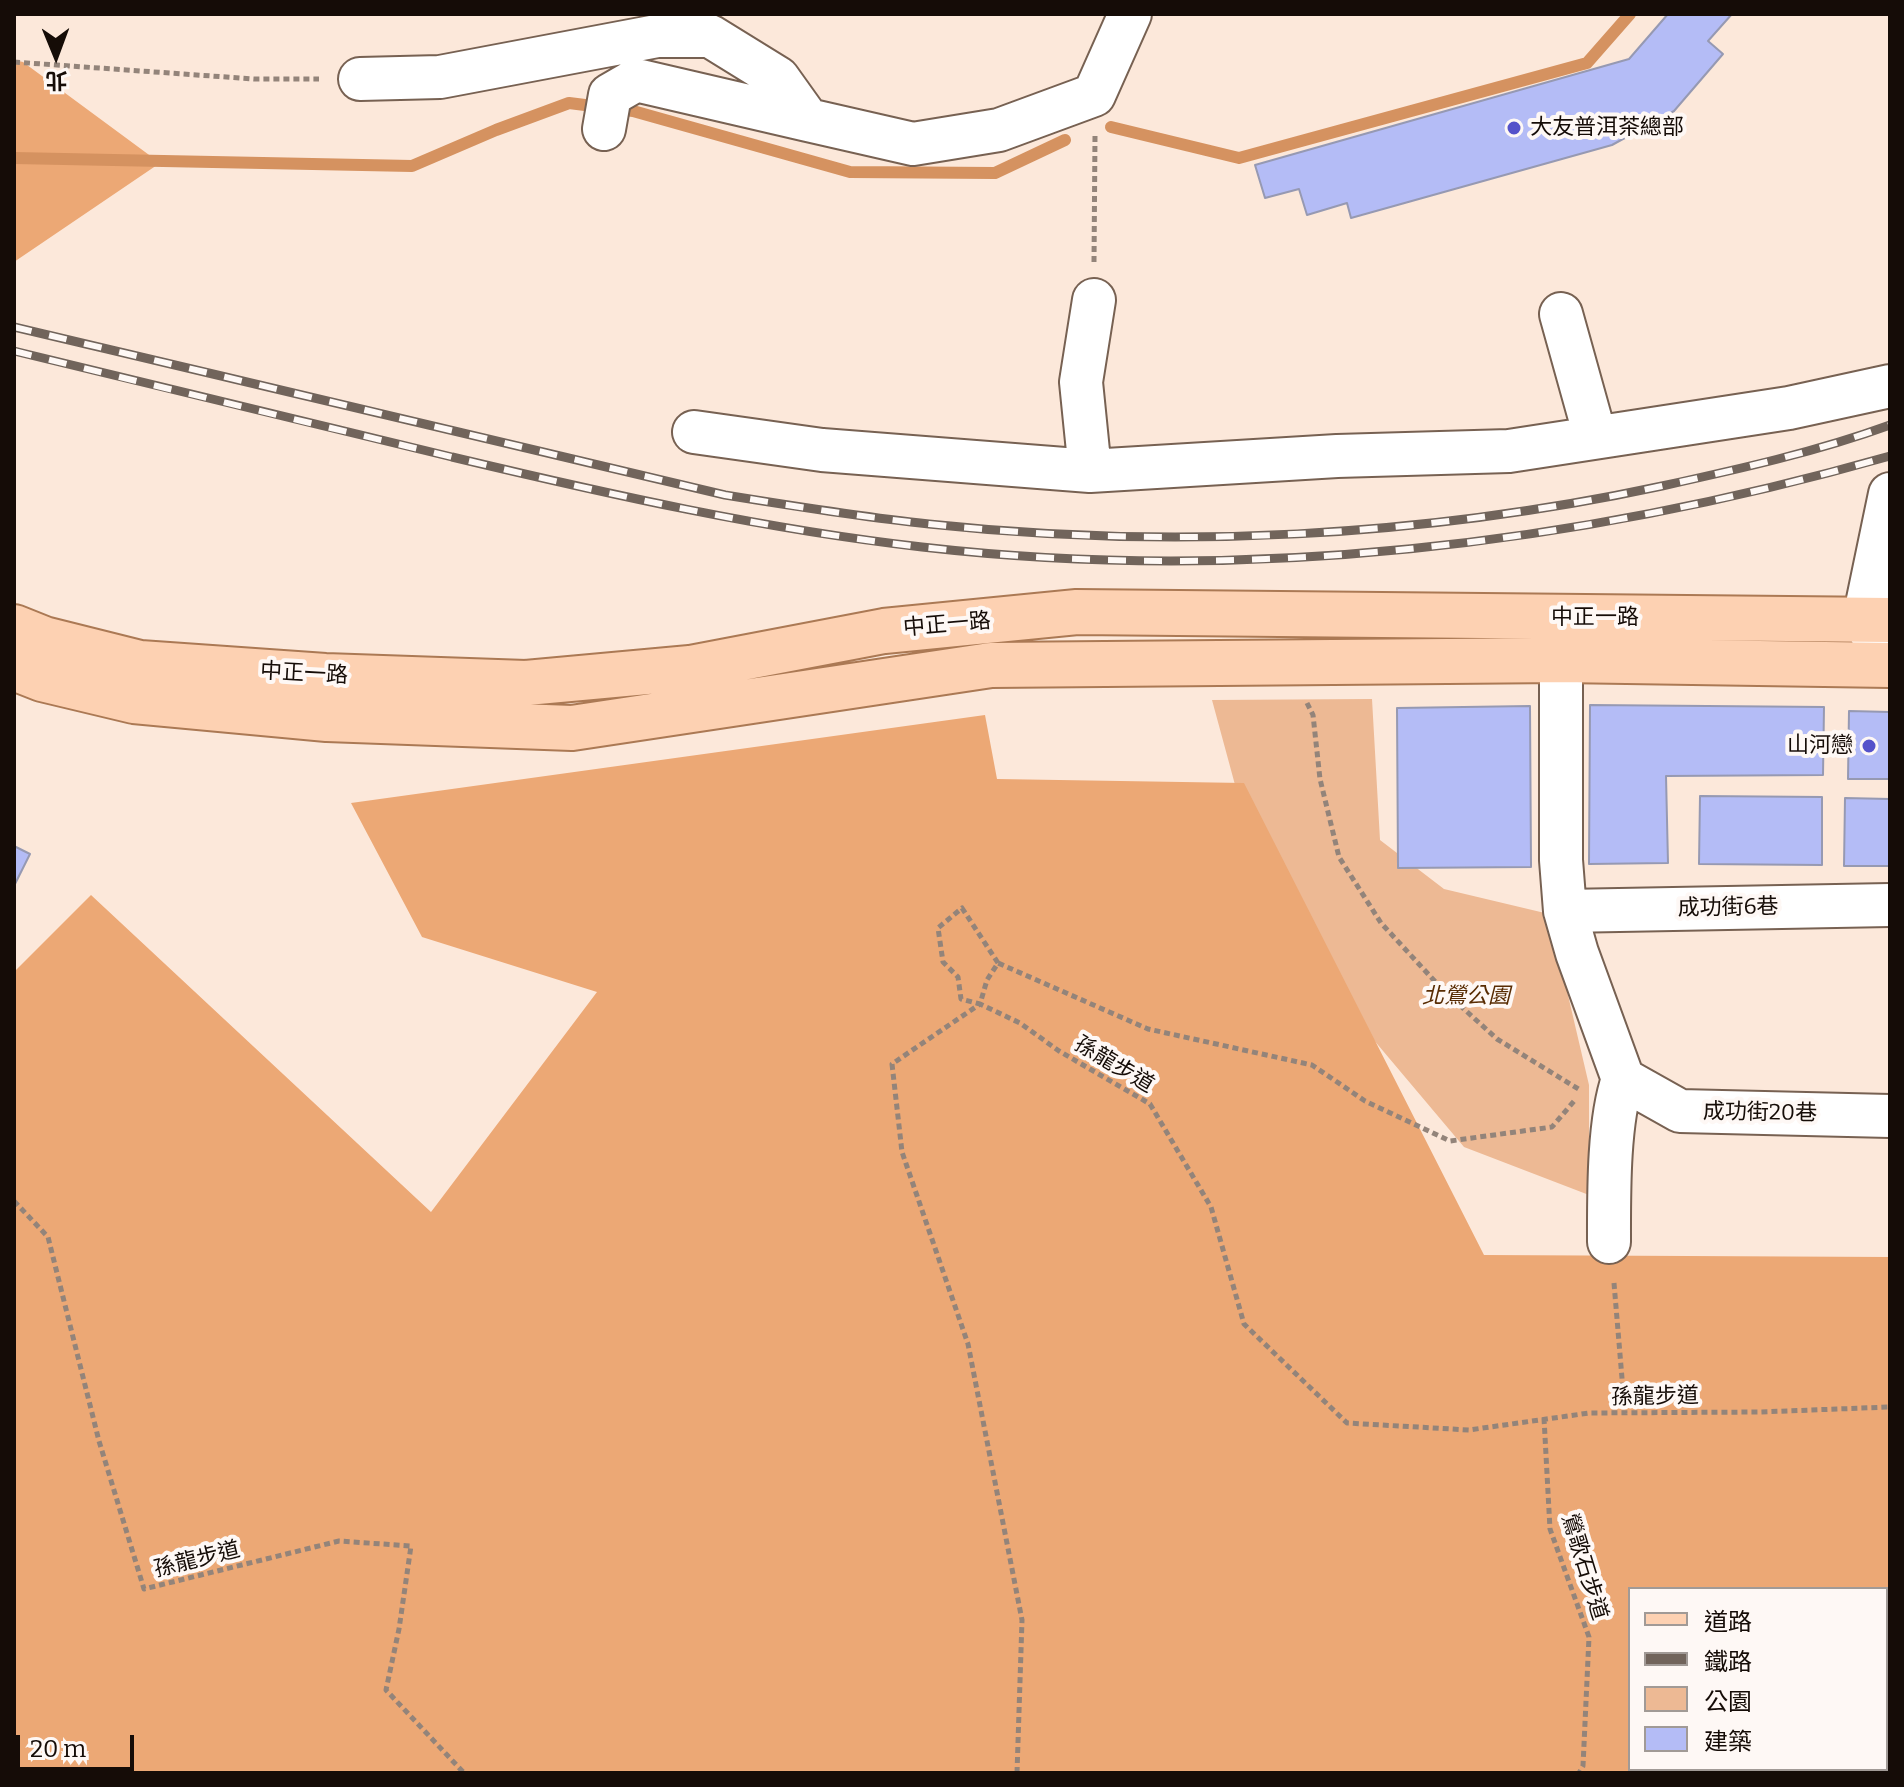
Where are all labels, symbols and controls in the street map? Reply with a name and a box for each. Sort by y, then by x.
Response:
north arrow [16,16,96,96]
text: 北 [45,67,68,94]
place label: 大友普洱茶總部 [1530,115,1684,141]
marker: 大友普洱茶總部 [1505,119,1523,137]
street label: 中正一路 [1551,605,1639,631]
street label: 中正一路 [902,608,992,642]
street label: 中正一路 [259,659,349,689]
place label: 山河戀 [1787,733,1853,759]
marker: 山河戀 [1860,737,1878,755]
street label: 成功街6巷 [1677,894,1779,922]
park label: 北鶯公園 [1422,984,1510,1010]
street label: 孫龍步道 [1069,1031,1159,1099]
street label: 成功街20巷 [1703,1099,1817,1127]
street label: 孫龍步道 [1611,1383,1699,1411]
street label: 鶯歌石步道 [1555,1511,1613,1623]
street label: 孫龍步道 [151,1537,243,1583]
legend [1628,1587,1888,1771]
text: 道路 [1704,1608,1752,1636]
text: 鐵路 [1704,1648,1752,1676]
text: 公園 [1704,1688,1752,1716]
scale bar [20,1719,138,1769]
text: 建築 [1704,1728,1752,1756]
text: 20 m [30,1735,86,1763]

